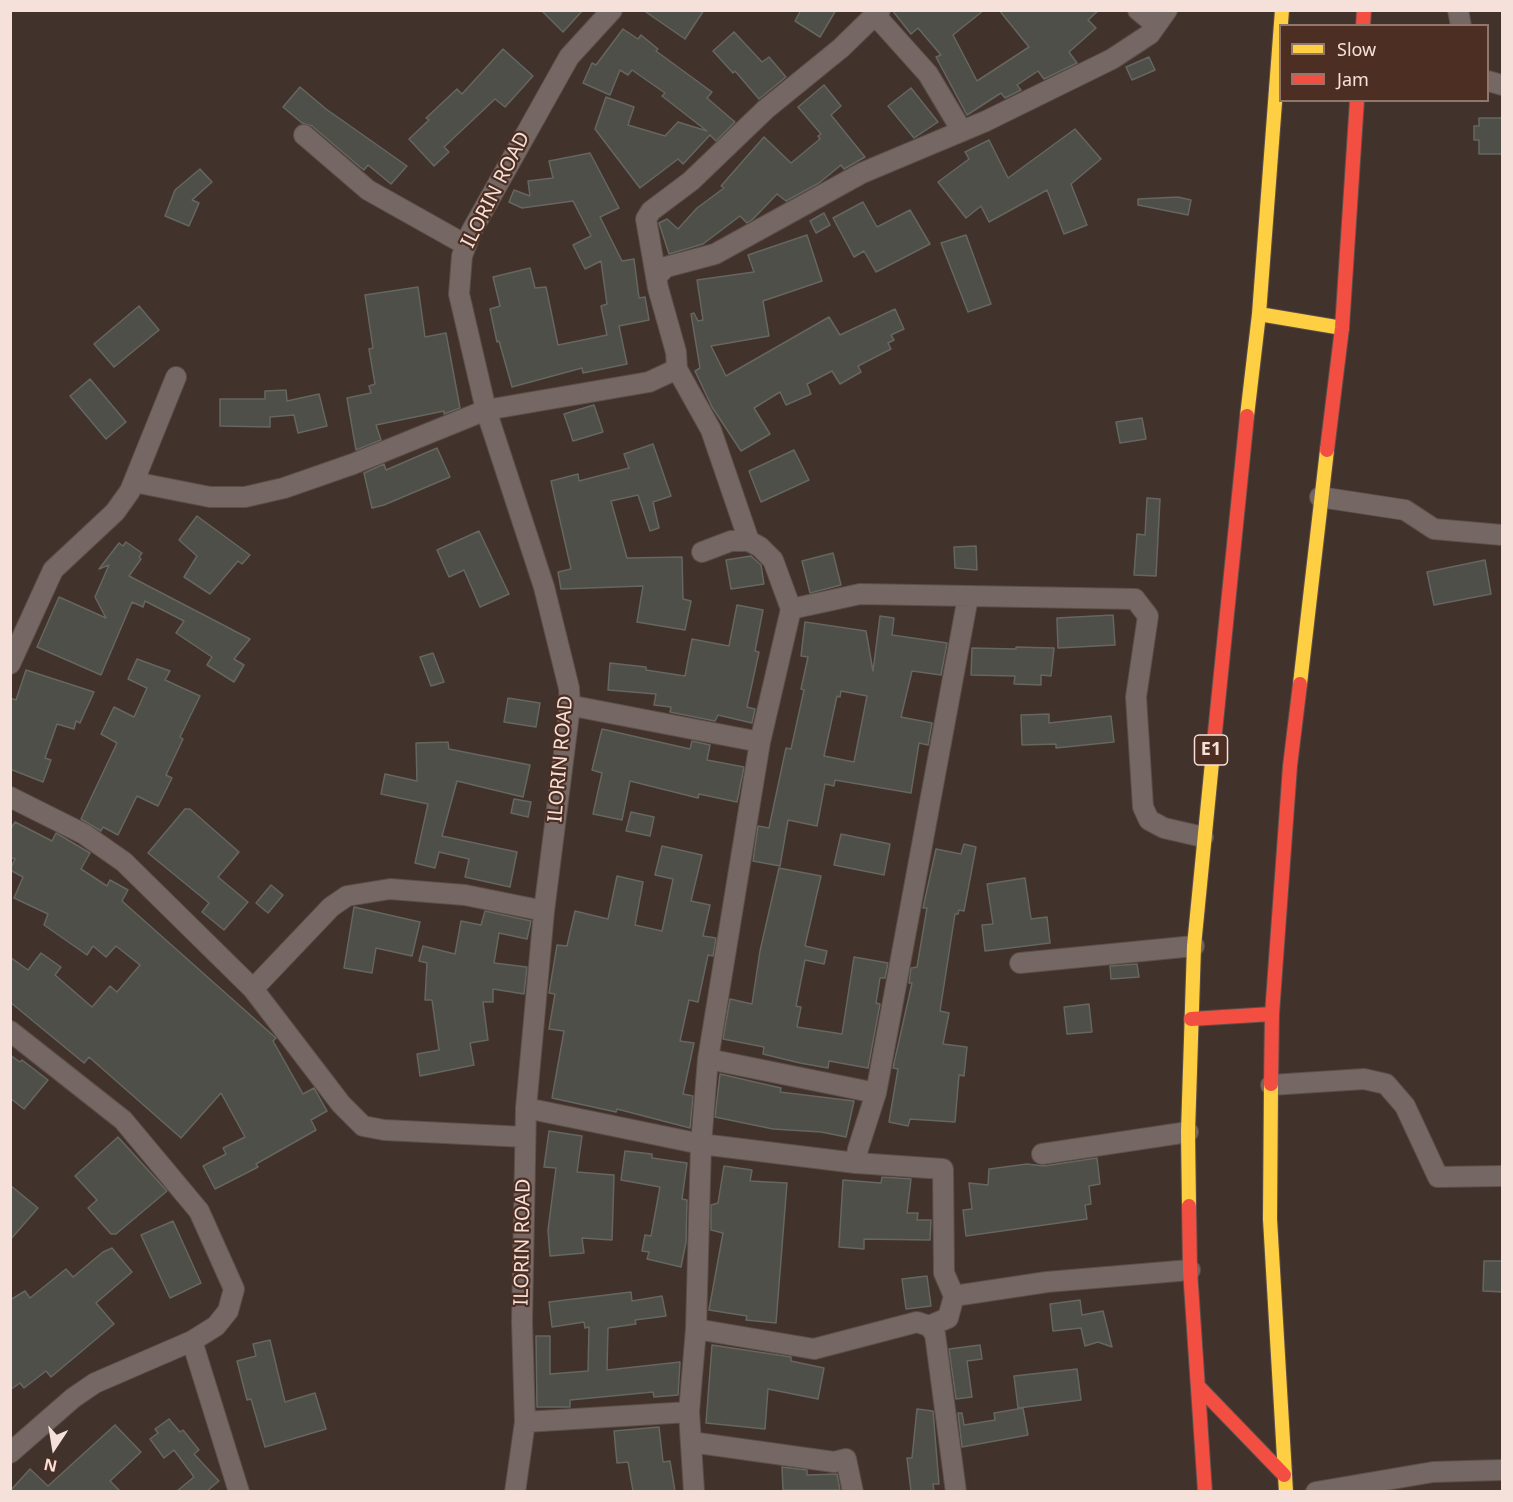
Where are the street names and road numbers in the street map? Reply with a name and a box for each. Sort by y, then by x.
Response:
street label: ILORIN ROAD [456,128,536,252]
street label: ILORIN ROAD [544,695,578,823]
road number: E1 [1194,735,1228,765]
street label: ILORIN ROAD [510,1178,536,1306]

